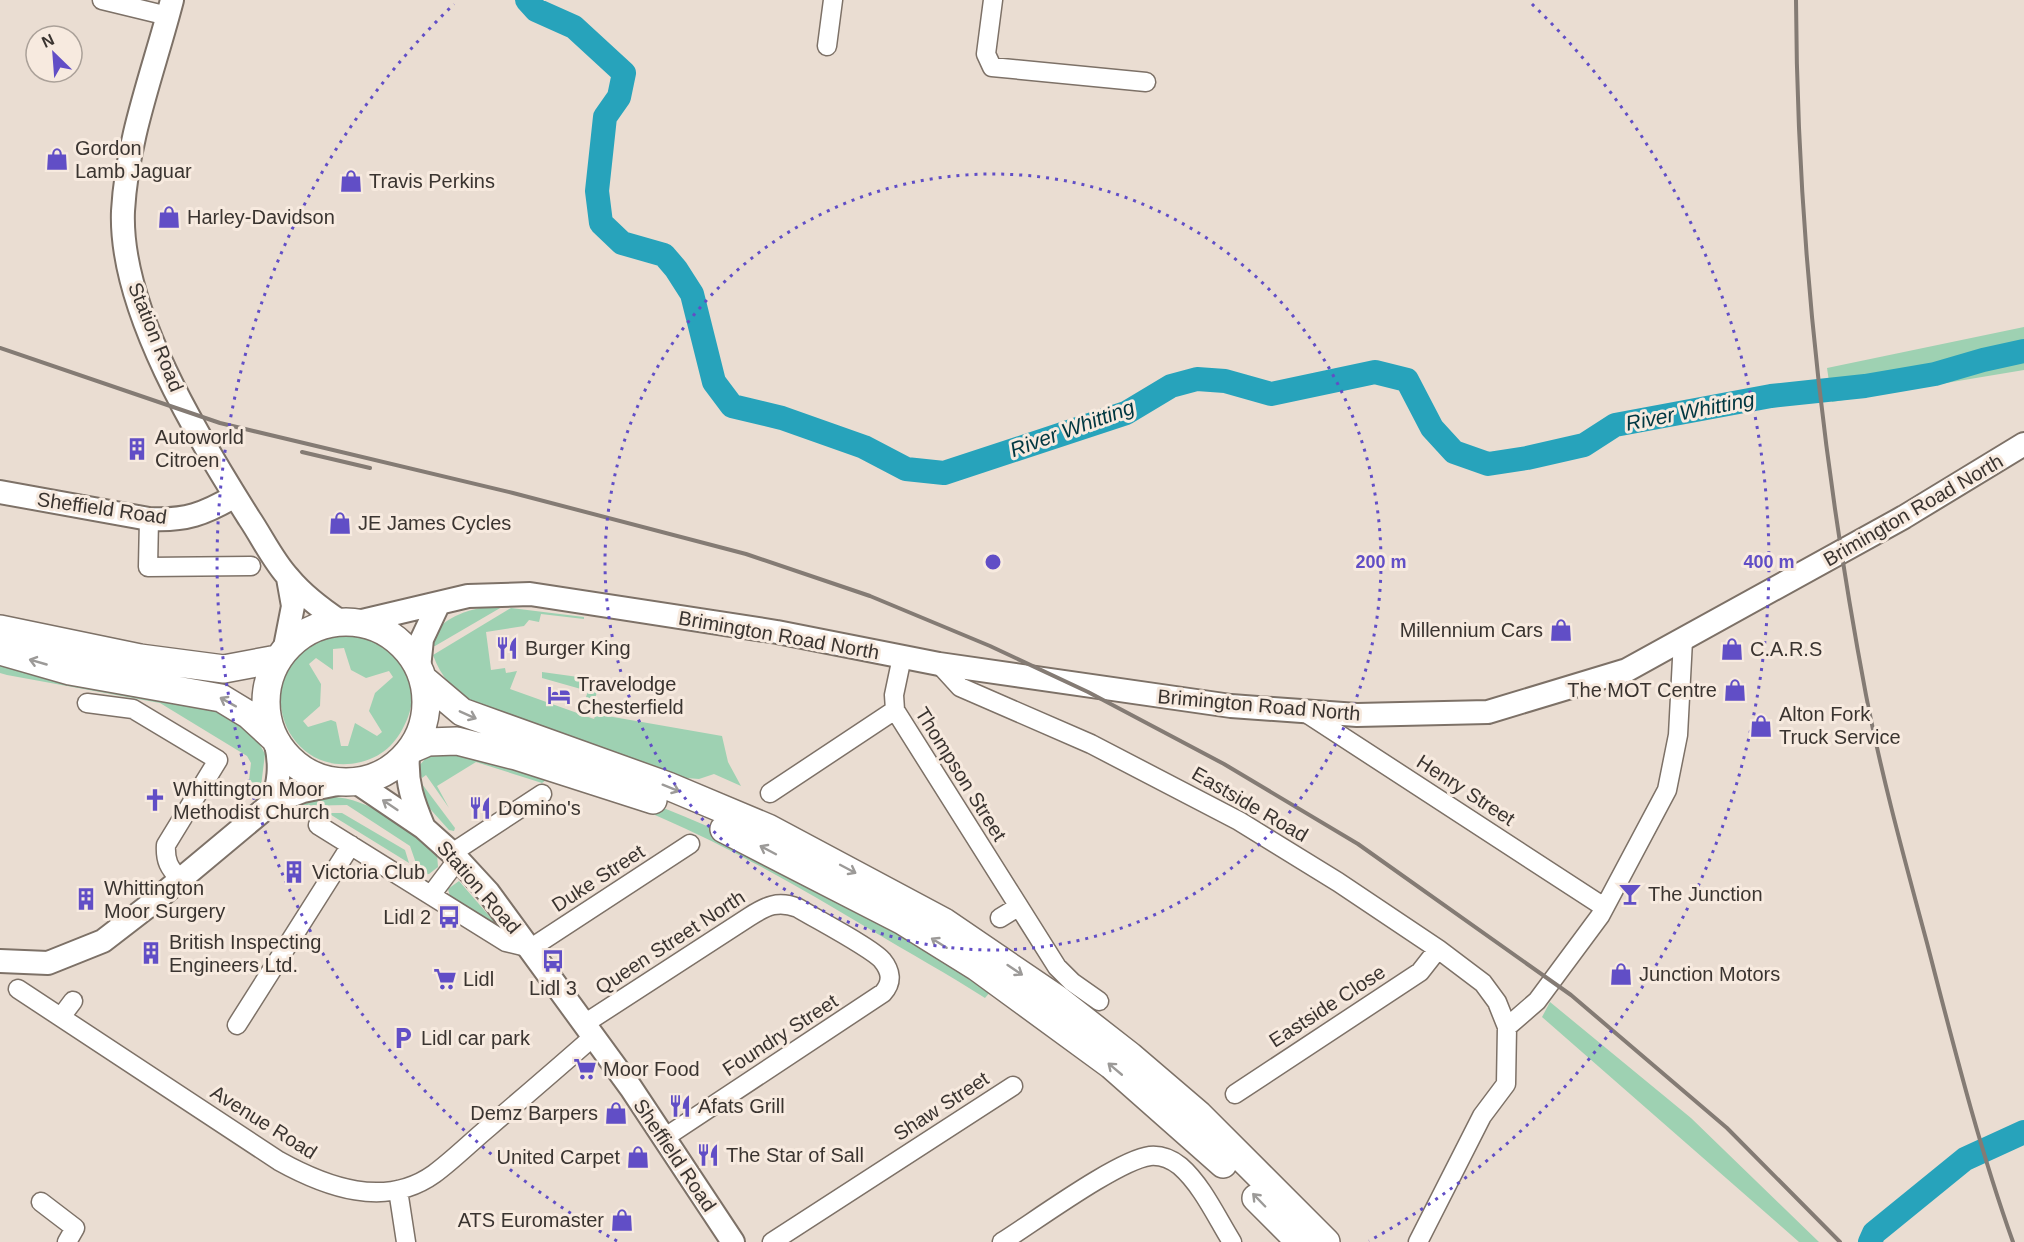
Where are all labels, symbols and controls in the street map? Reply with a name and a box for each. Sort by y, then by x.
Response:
north arrow [24,24,84,84]
text: N [39,31,57,51]
place label: Gordon Lamb Jaguar [75,137,192,182]
shop icon: Gordon Lamb Jaguar [44,146,70,172]
shop icon: Travis Perkins [338,168,364,194]
place label: Travis Perkins [369,170,495,192]
shop icon: Harley-Davidson [156,204,182,230]
place label: Harley-Davidson [187,206,335,228]
street label: Station Road [124,279,188,395]
water label: River Whitting [1624,387,1757,435]
water label: River Whitting [1007,395,1138,461]
place label: Autoworld Citroen [155,426,244,471]
building icon: Autoworld Citroen [124,436,150,462]
street label: Brimington Road North [1819,450,2007,570]
street label: Sheffield Road [36,488,168,528]
shop icon: JE James Cycles [327,510,353,536]
place label: JE James Cycles [358,512,511,534]
centre of rings [983,552,1003,572]
text: 200 m [1355,552,1407,572]
text: 400 m [1743,552,1795,572]
street label: Brimington Road North [677,607,881,663]
shop icon: Millennium Cars [1548,617,1574,643]
place label: Millennium Cars [1400,619,1543,641]
restaurant icon: Burger King [494,635,520,661]
shop icon: C.A.R.S [1719,636,1745,662]
place label: Burger King [525,637,631,659]
place label: C.A.R.S [1750,638,1822,660]
one-way arrow [29,655,48,667]
place label: Travelodge Chesterfield [577,673,684,718]
shop icon: The MOT Centre [1722,677,1748,703]
place label: The MOT Centre [1567,679,1717,701]
hotel icon: Travelodge Chesterfield [546,682,572,708]
street label: Brimington Road North [1157,685,1361,725]
one-way arrow [220,696,237,708]
street label: Thompson Street [911,703,1011,845]
place label: Alton Fork Truck Service [1779,703,1901,748]
one-way arrow [459,709,477,721]
shop icon: Alton Fork Truck Service [1748,713,1774,739]
street label: Henry Street [1413,750,1519,830]
street label: Eastside Road [1188,762,1312,846]
place label: Whittington Moor Methodist Church [173,778,330,823]
one-way arrow [662,783,680,794]
church icon: Whittington Moor Methodist Church [142,787,168,813]
restaurant icon: Domino's [467,795,493,821]
place label: Domino's [498,797,581,819]
one-way arrow [383,799,399,811]
street label: Station Road [433,836,525,938]
street label: Duke Street [548,840,649,916]
one-way arrow [760,844,777,856]
building icon: Victoria Club [281,859,307,885]
place label: Victoria Club [312,861,425,883]
one-way arrow [839,864,857,875]
place label: Whittington Moor Surgery [104,877,225,922]
bar icon: The Junction [1617,881,1643,907]
place label: The Junction [1648,883,1763,905]
building icon: Whittington Moor Surgery [73,886,99,912]
street label: Queen Street North [591,886,749,998]
bus stop icon: Lidl 2 [436,904,462,930]
place label: Lidl 2 [383,906,431,928]
place label: British Inspecting Engineers Ltd. [169,931,321,976]
one-way arrow [931,937,948,949]
building icon: British Inspecting Engineers Ltd. [138,940,164,966]
bus stop icon: Lidl 3 [540,948,566,974]
street label: Eastside Close [1265,960,1389,1052]
shop icon: Junction Motors [1608,961,1634,987]
place label: Junction Motors [1639,963,1780,985]
one-way arrow [1006,964,1023,976]
supermarket icon: Lidl [432,966,458,992]
place label: Lidl [463,968,494,990]
place label: Lidl 3 [529,977,577,999]
street label: Foundry Street [719,990,842,1080]
parking icon: Lidl car park [390,1025,416,1051]
place label: Lidl car park [421,1027,531,1049]
supermarket icon: Moor Food [572,1056,598,1082]
place label: Moor Food [603,1058,700,1080]
one-way arrow [1107,1062,1123,1075]
street label: Shaw Street [889,1067,993,1145]
street label: Avenue Road [207,1081,321,1163]
restaurant icon: Afats Grill [667,1093,693,1119]
street label: Sheffield Road [629,1095,721,1215]
place label: Afats Grill [698,1095,785,1117]
shop icon: Demz Barpers [603,1100,629,1126]
place label: Demz Barpers [470,1102,598,1124]
restaurant icon: The Star of Sall [695,1142,721,1168]
shop icon: United Carpet [625,1144,651,1170]
place label: The Star of Sall [726,1144,864,1166]
place label: United Carpet [497,1146,620,1168]
one-way arrow [1251,1193,1266,1208]
shop icon: ATS Euromaster [609,1207,635,1233]
place label: ATS Euromaster [458,1209,604,1231]

